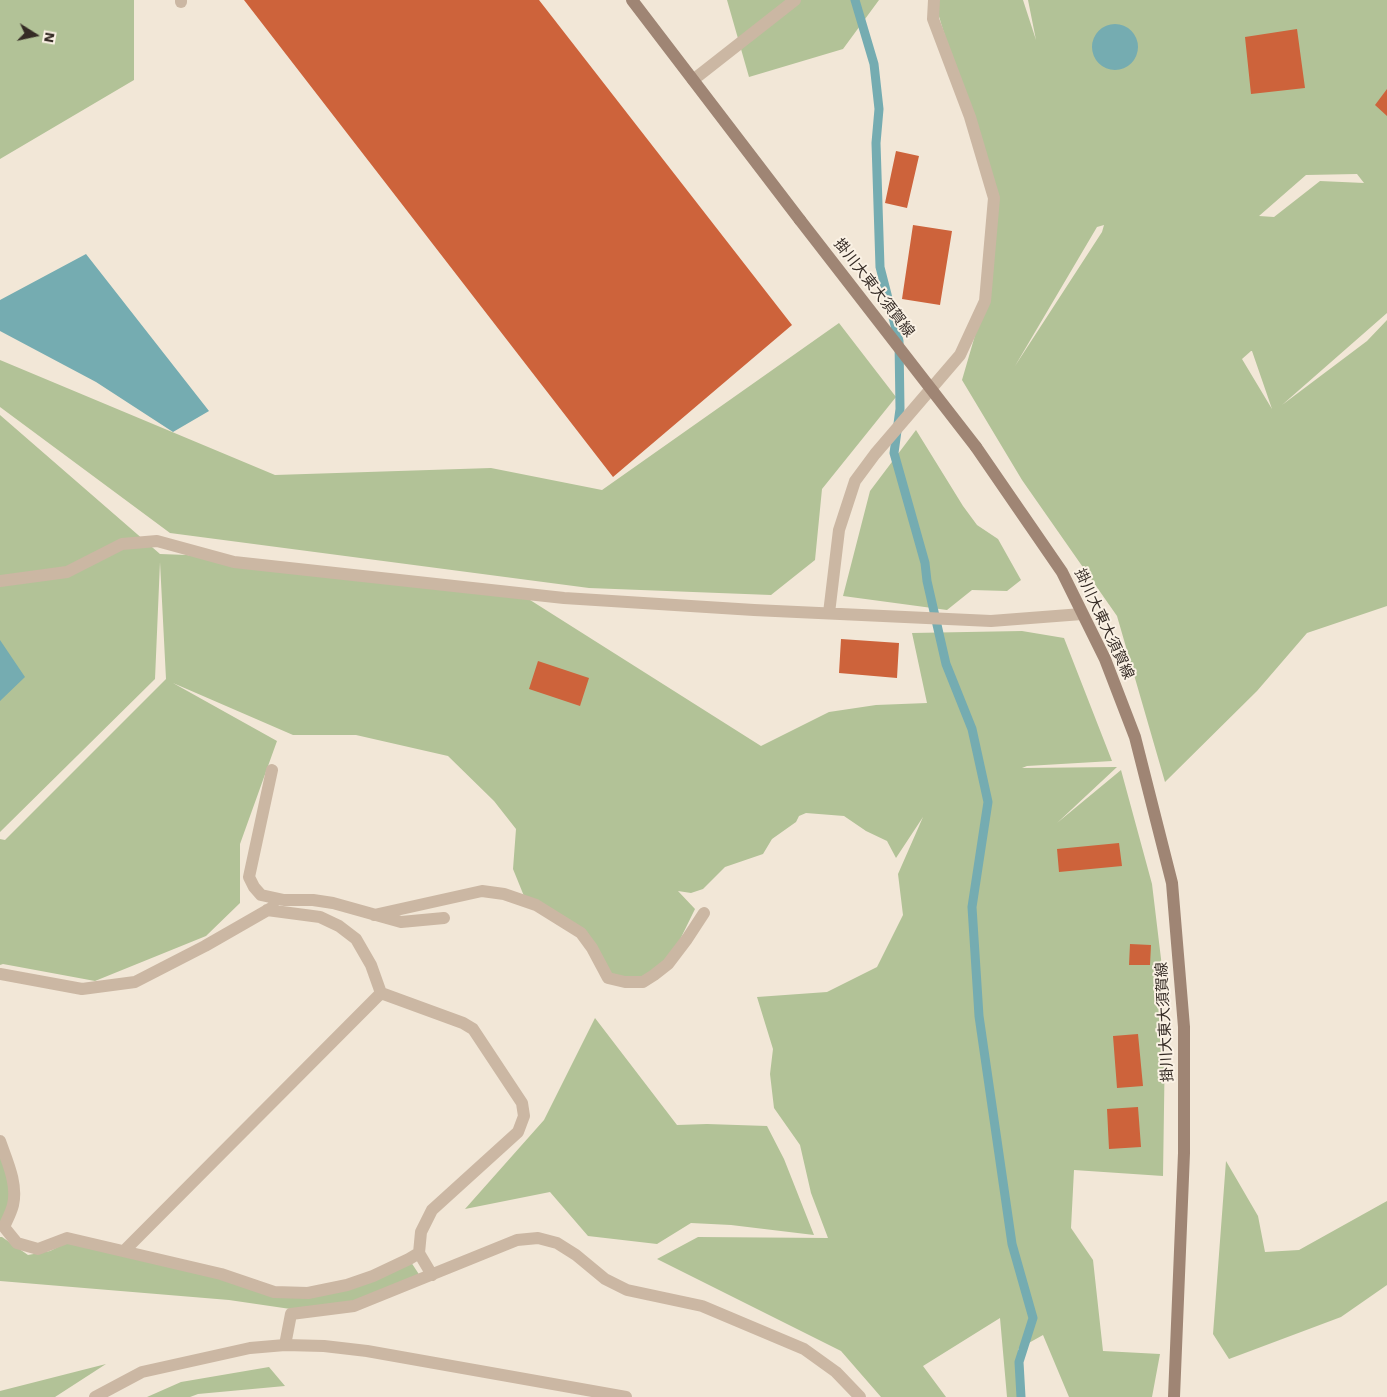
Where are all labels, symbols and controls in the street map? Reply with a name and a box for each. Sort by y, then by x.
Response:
north arrow [10,10,60,60]
text: N [41,31,59,44]
street label: 掛川大東大須賀線 [830,235,918,341]
street label: 掛川大東大須賀線 [1070,566,1138,682]
street label: 掛川大東大須賀線 [1153,962,1177,1082]

